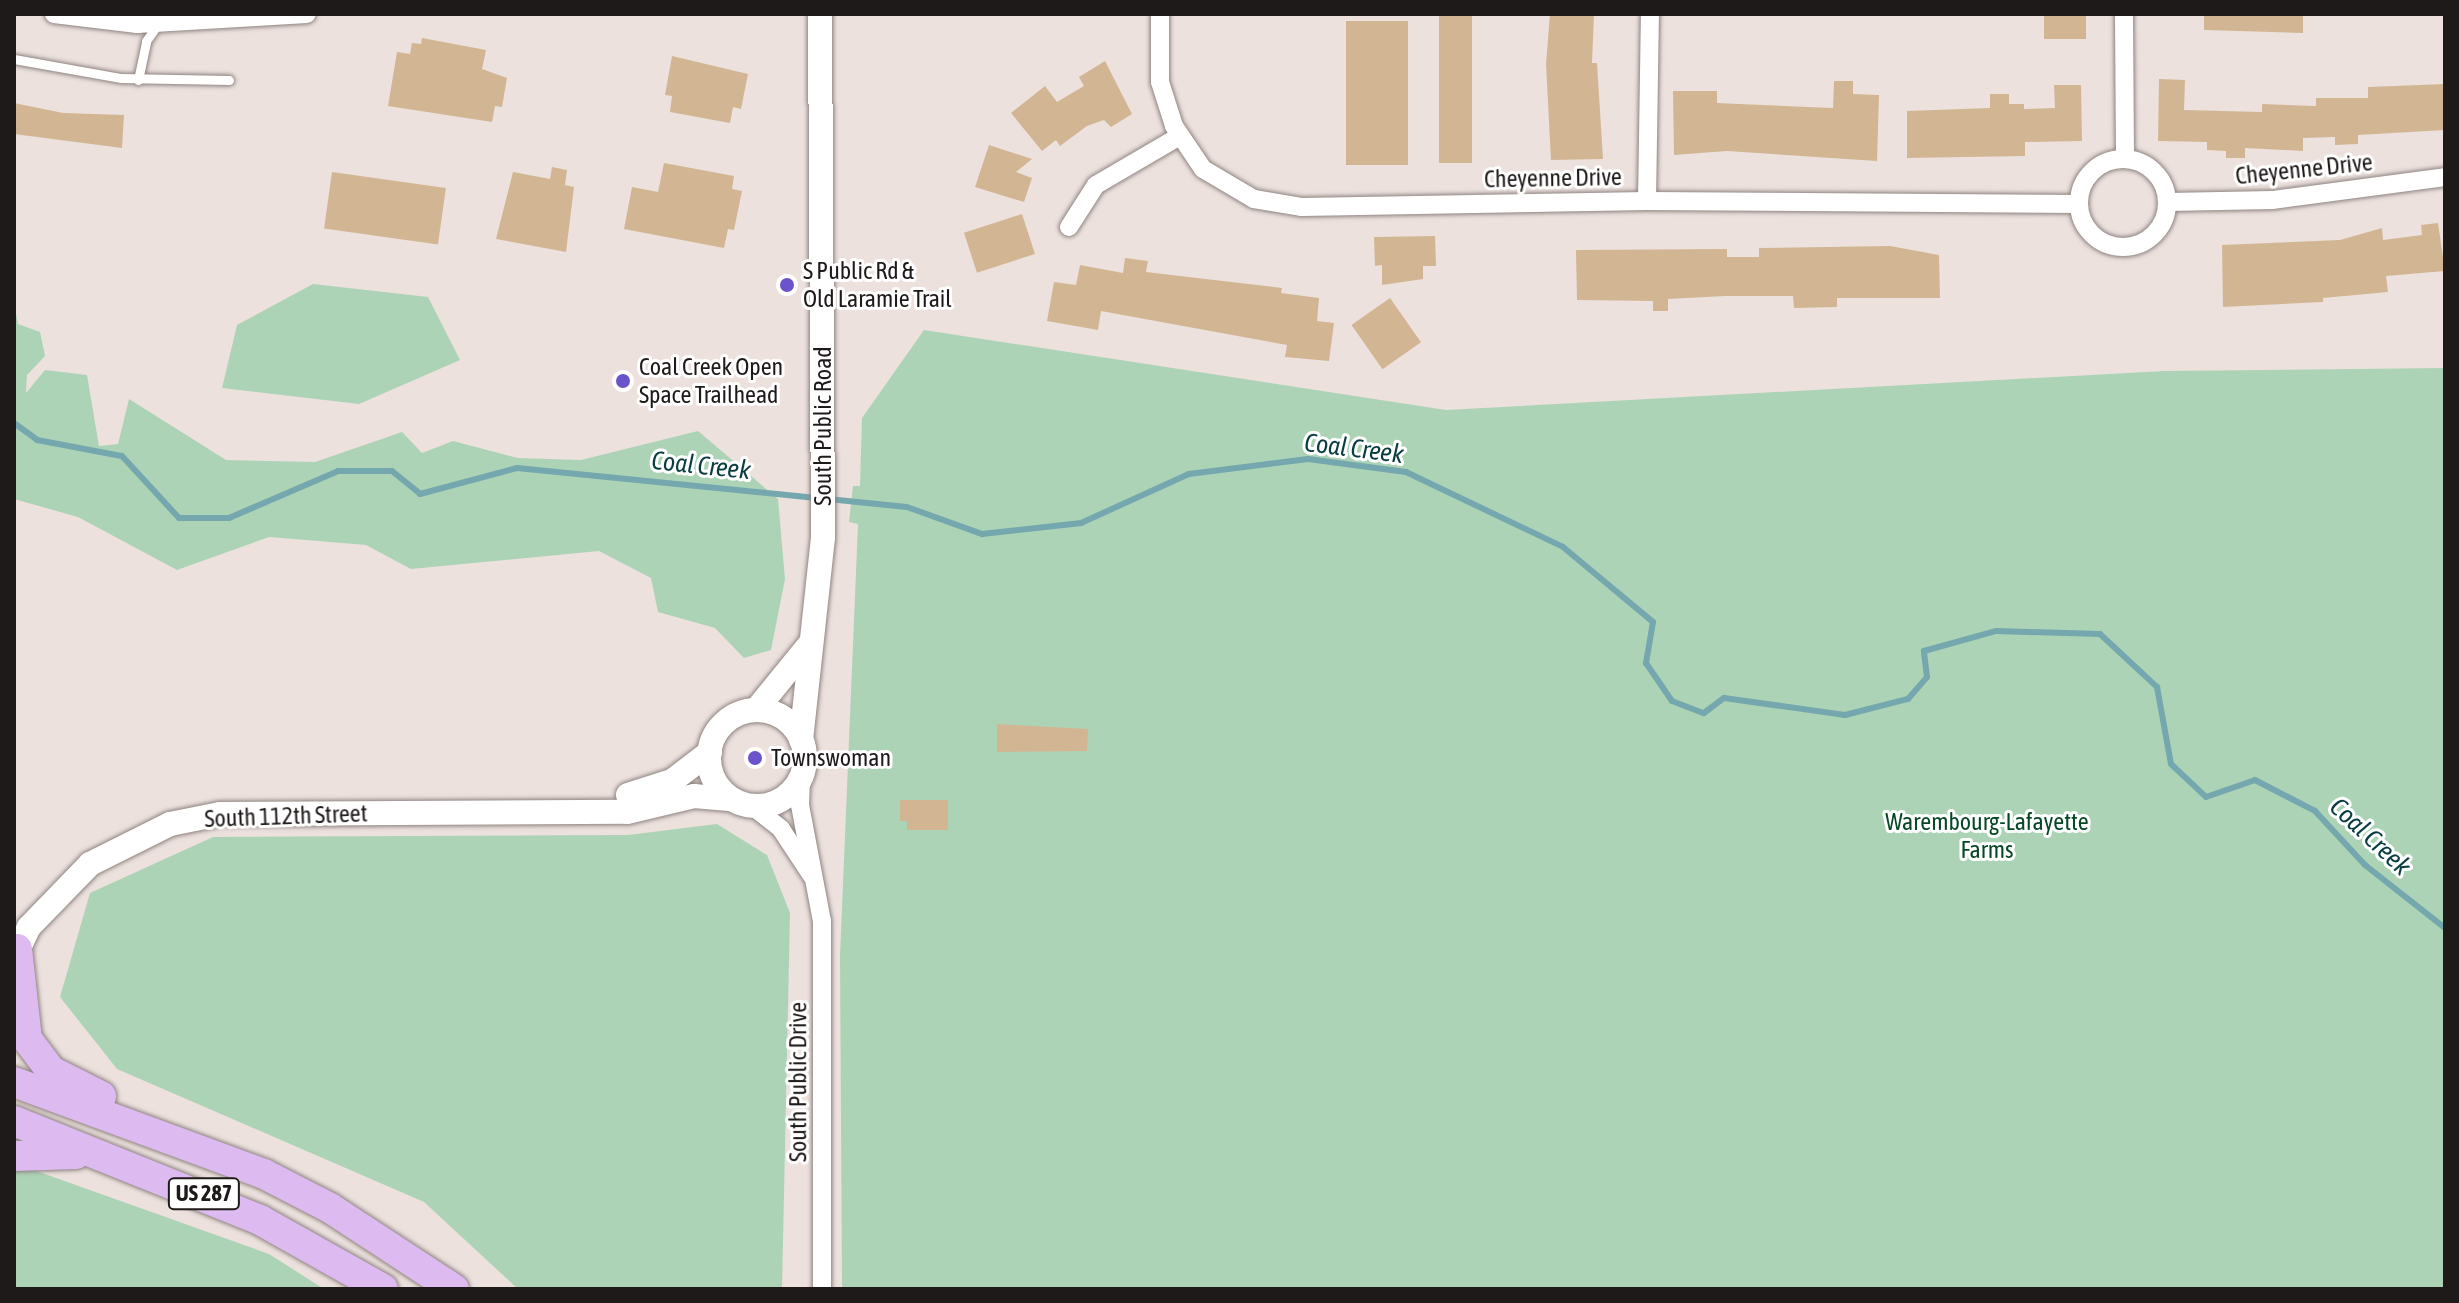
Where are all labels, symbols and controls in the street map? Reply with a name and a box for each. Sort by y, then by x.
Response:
street label: Cheyenne Drive [2234,147,2374,191]
street label: Cheyenne Drive [1484,162,1622,194]
place label: S Public Rd & Old Laramie Trail [803,257,952,313]
marker: S Public Rd & Old Laramie Trail [778,276,796,294]
street label: South Public Road [809,346,837,506]
place label: Coal Creek Open Space Trailhead [639,353,783,409]
marker: Coal Creek Open Space Trailhead [614,372,632,390]
water label: Coal Creek [1303,427,1405,471]
water label: Coal Creek [650,445,752,487]
place label: Townswoman [771,744,891,772]
marker: Townswoman [746,749,764,767]
water label: Coal Creek [2323,792,2417,882]
street label: South 112th Street [204,799,368,833]
park label: Warembourg-Lafayette Farms [1885,808,2089,864]
street label: South Public Drive [784,1002,812,1162]
road number: US 287 [166,1176,242,1212]

